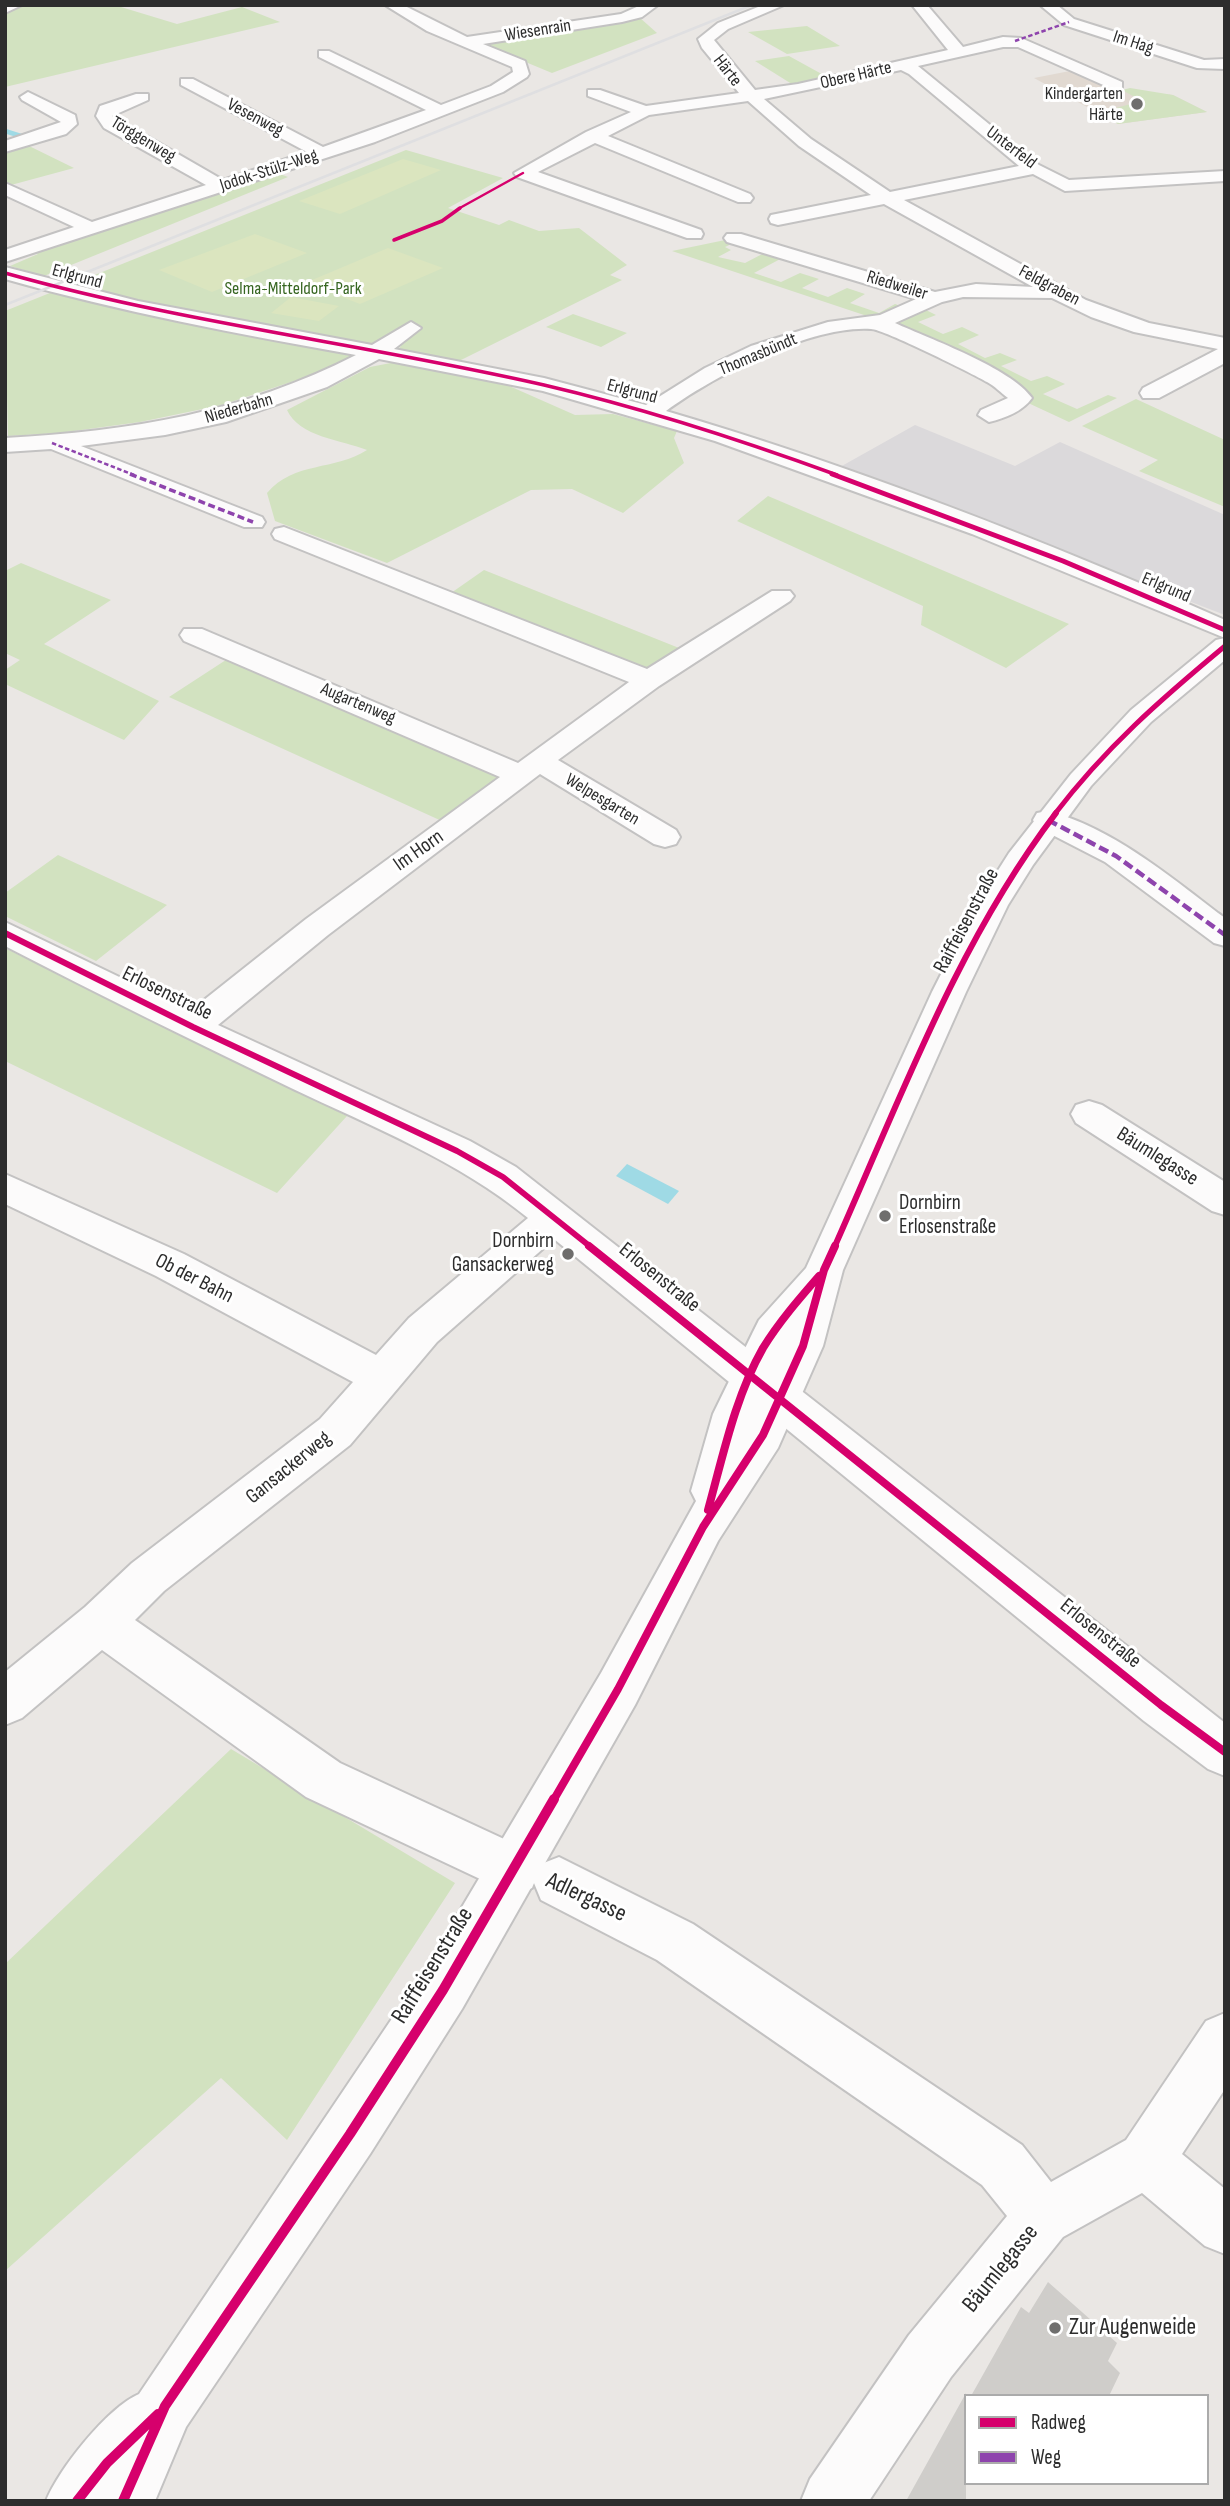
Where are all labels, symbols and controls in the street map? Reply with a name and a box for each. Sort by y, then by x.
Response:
street label: Wiesenrain [503,15,573,47]
street label: Im Hag [1110,26,1156,60]
street label: Härte [708,51,746,91]
street label: Obere Härte [818,57,894,95]
place label: Kindergarten Härte [1045,83,1123,126]
street label: Vesenweg [223,94,287,142]
marker: Kindergarten Härte [1129,96,1145,112]
street label: Törggenweg [107,112,179,168]
street label: Unterfeld [981,122,1041,174]
street label: Jodok-Stülz-Weg [217,145,321,197]
street label: Erlgrund [50,260,104,294]
street label: Feldgraben [1015,261,1083,311]
street label: Riedweiler [864,266,930,306]
park label: Selma-Mitteldorf-Park [224,278,362,300]
street label: Thomasbündt [716,329,800,381]
street label: Erlgrund [605,375,659,409]
street label: Niederbahn [203,389,275,429]
street label: Erlgrund [1138,568,1194,608]
street label: Augartenweg [317,679,399,729]
street label: Welpesgarten [561,769,643,831]
street label: Im Horn [389,825,449,877]
street label: Raiffeisenstraße [929,864,1005,978]
street label: Erlosenstraße [118,961,216,1027]
street label: Bäumlegasse [1111,1122,1203,1192]
place label: Dornbirn Erlosenstraße [899,1191,996,1241]
marker: Dornbirn Erlosenstraße [877,1208,893,1224]
place label: Dornbirn Gansackerweg [452,1229,554,1279]
street label: Erlosenstraße [613,1238,705,1318]
marker: Dornbirn Gansackerweg [560,1246,576,1262]
street label: Ob der Bahn [151,1249,237,1309]
street label: Gansackerweg [241,1426,337,1510]
street label: Erlosenstraße [1054,1594,1146,1674]
street label: Adlergasse [541,1867,631,1929]
street label: Raiffeisenstraße [386,1902,480,2030]
street label: Bäumlegasse [957,2219,1045,2319]
place label: Zur Augenweide [1069,2314,1196,2342]
marker: Zur Augenweide [1047,2320,1063,2336]
legend [964,2394,1209,2485]
text: Radweg [1031,2410,1086,2435]
text: Weg [1031,2445,1061,2470]

